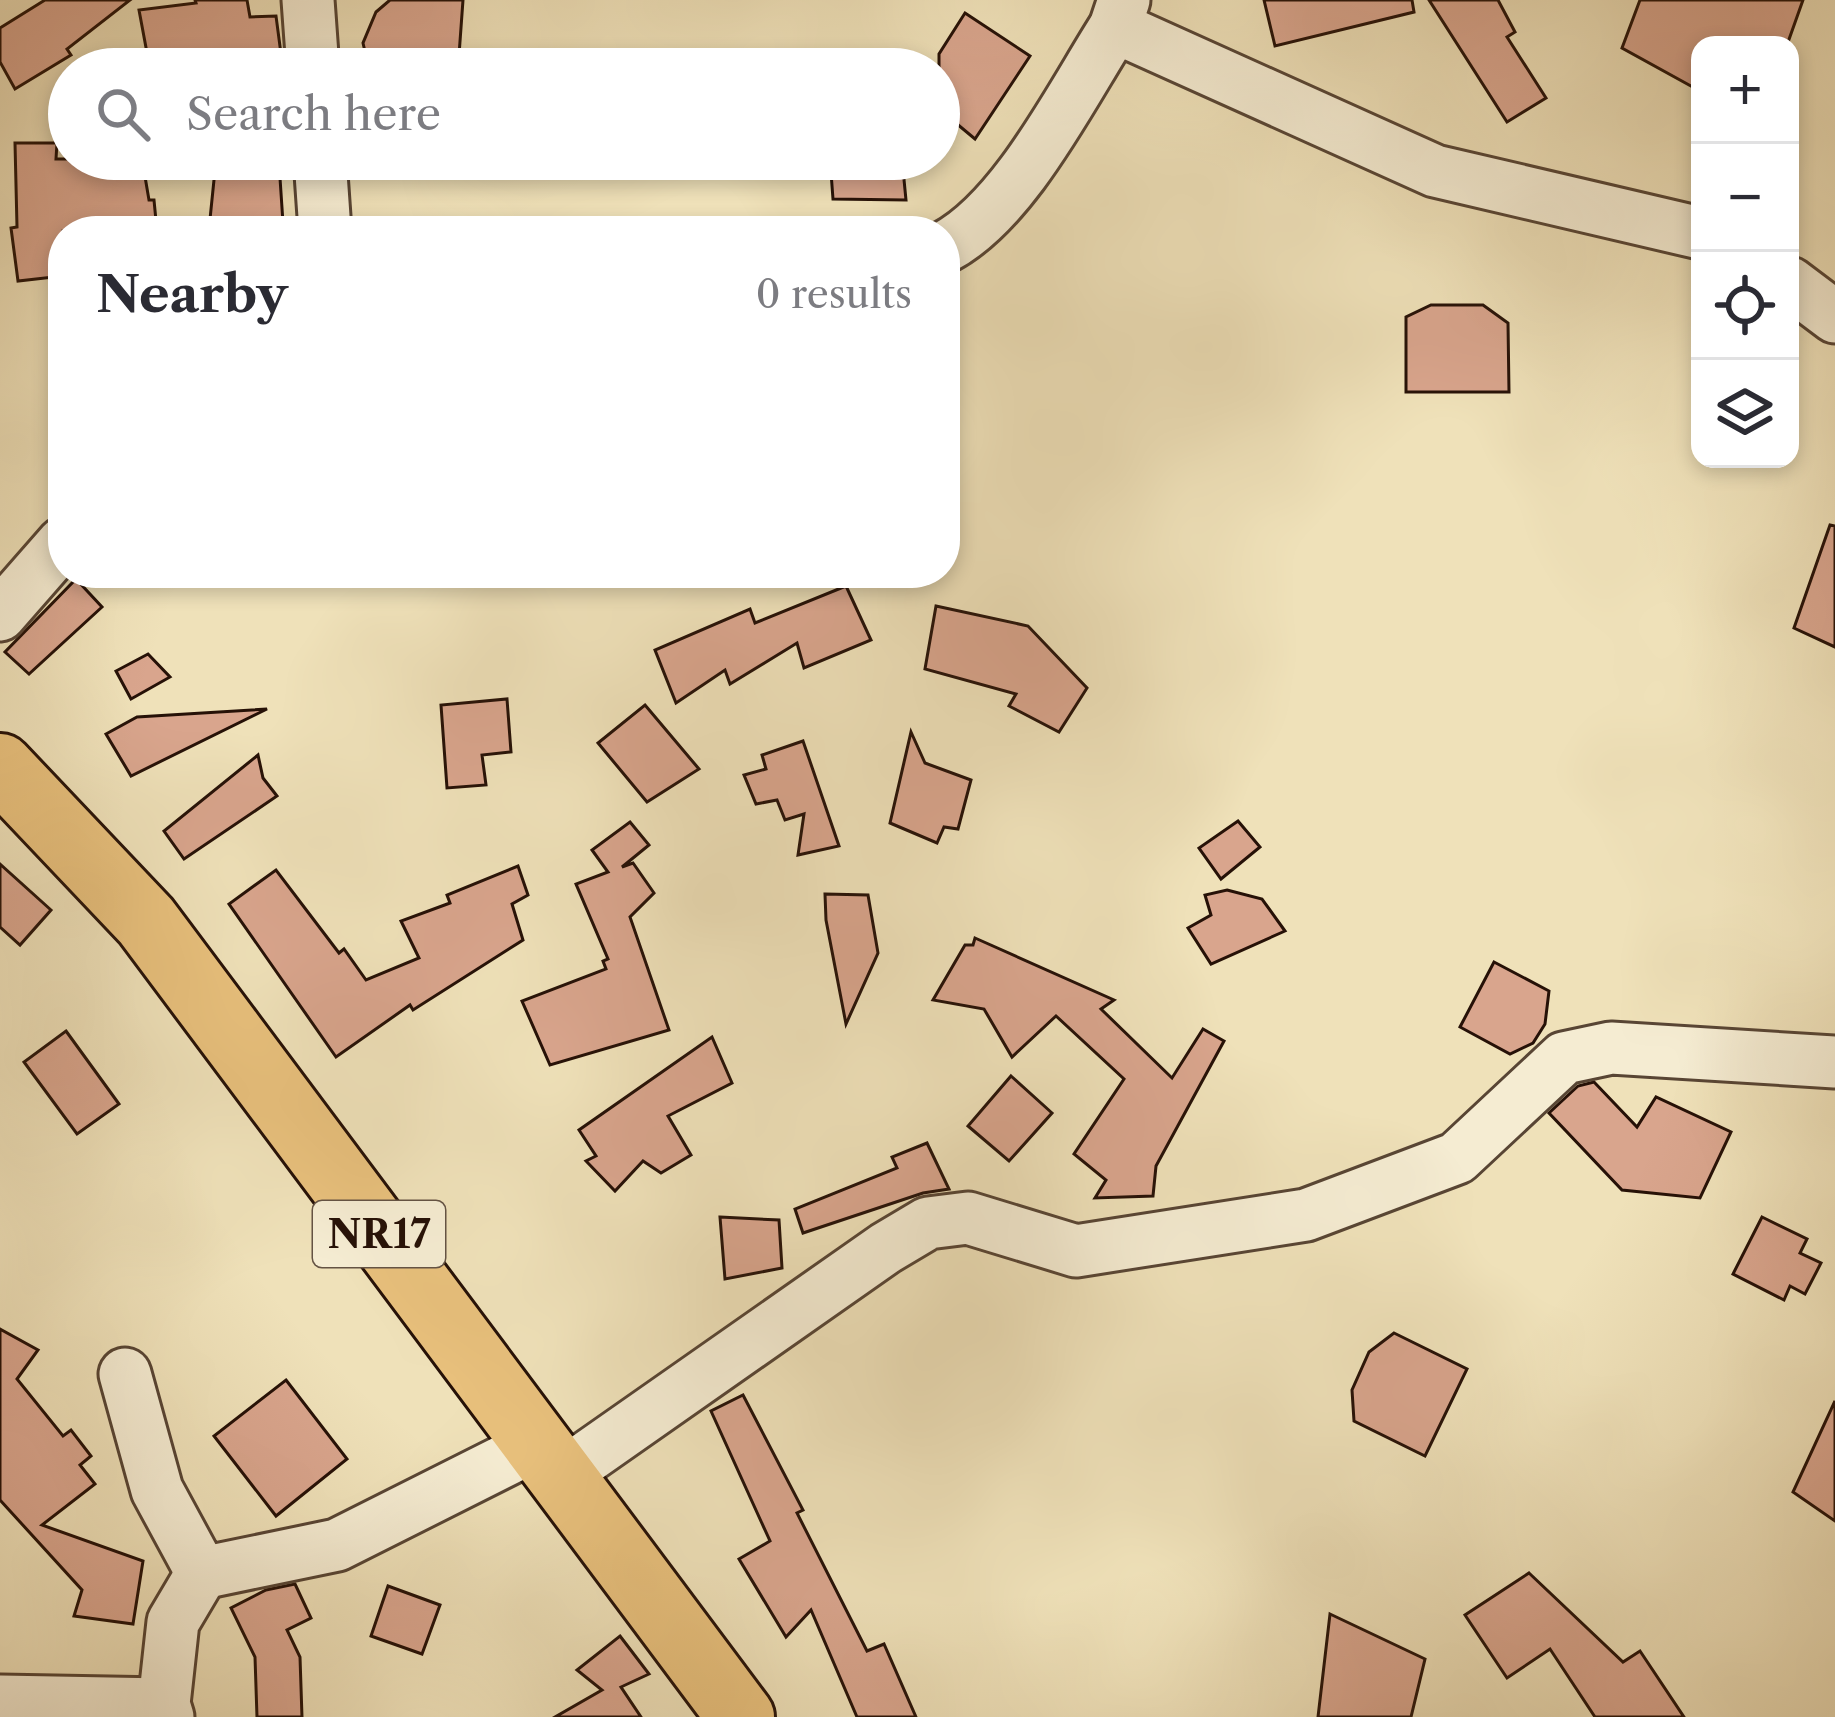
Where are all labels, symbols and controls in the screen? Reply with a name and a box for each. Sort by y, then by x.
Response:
map controls [1691,36,1799,468]
button: + [1691,36,1799,144]
search box [48,48,960,180]
icon: search [90,81,156,147]
text: Search here [186,86,441,142]
button: − [1691,144,1799,252]
button: locate [1691,252,1799,360]
text: Nearby [96,263,288,325]
text: 0 results [756,270,912,318]
button: layers [1691,360,1799,468]
road number: NR17 [313,1201,445,1267]

